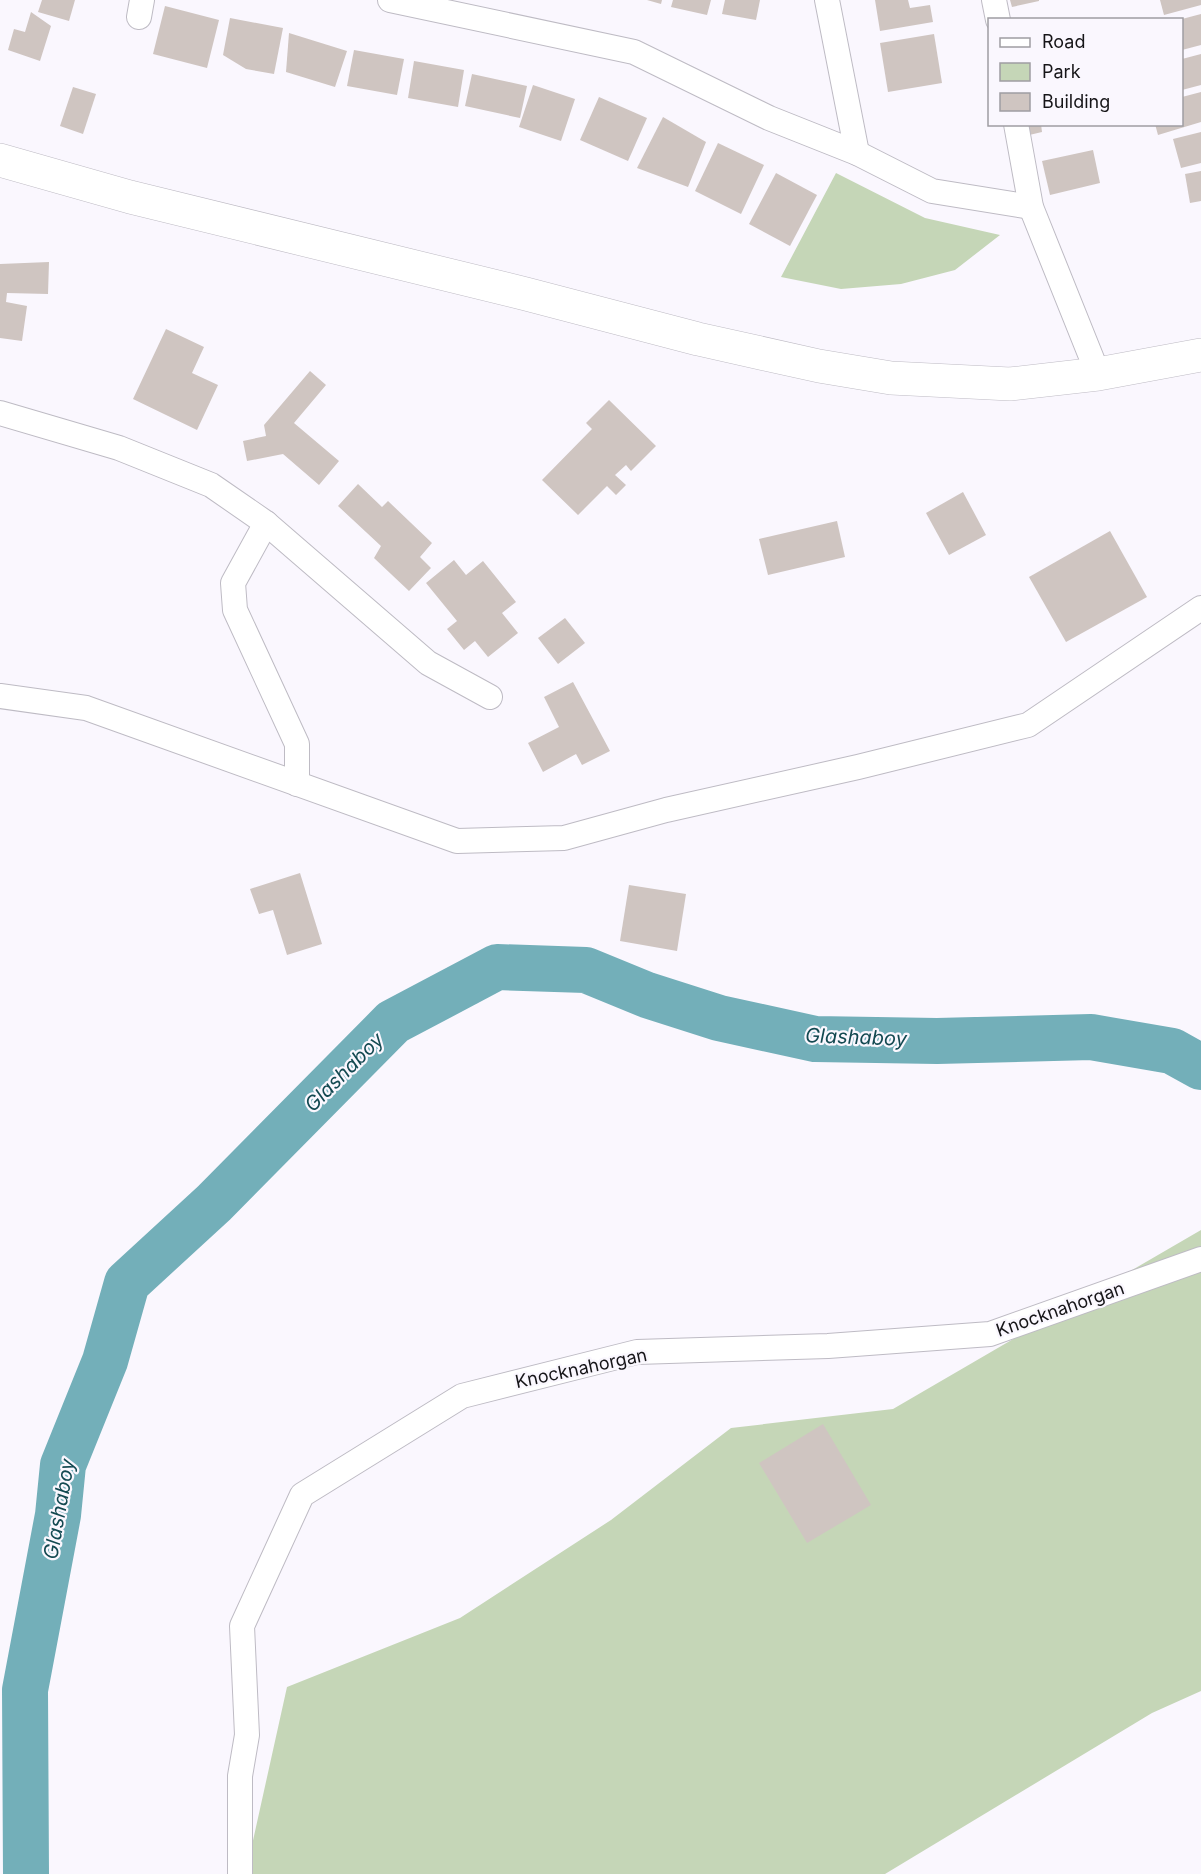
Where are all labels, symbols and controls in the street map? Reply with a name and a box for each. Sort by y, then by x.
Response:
legend [988,18,1183,126]
text: Road [1042,31,1085,52]
text: Park [1042,61,1081,82]
text: Building [1042,91,1110,112]
water label: Glashaboy [805,1023,908,1051]
water label: Glashaboy [300,1027,389,1116]
street label: Knocknahorgan [993,1277,1127,1341]
street label: Knocknahorgan [513,1344,649,1392]
water label: Glashaboy [38,1456,80,1561]

